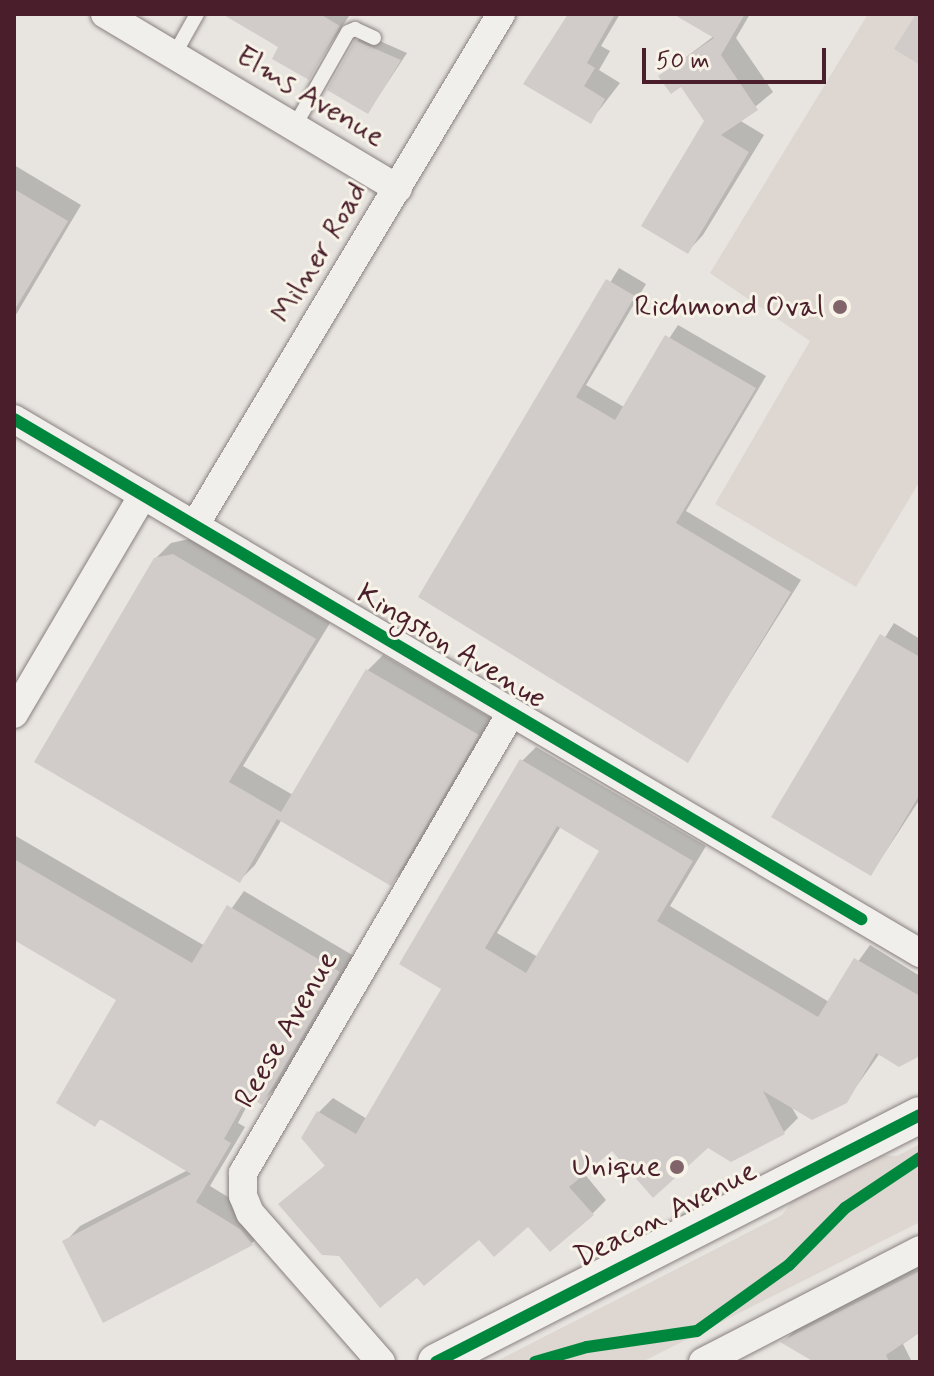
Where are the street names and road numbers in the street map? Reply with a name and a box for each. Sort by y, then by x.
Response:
street label: Elms Avenue [229,38,391,156]
street label: Milner Road [264,176,376,330]
street label: Kingston Avenue [352,578,550,716]
street label: Reese Avenue [228,945,346,1115]
street label: Deacon Avenue [569,1154,763,1276]

